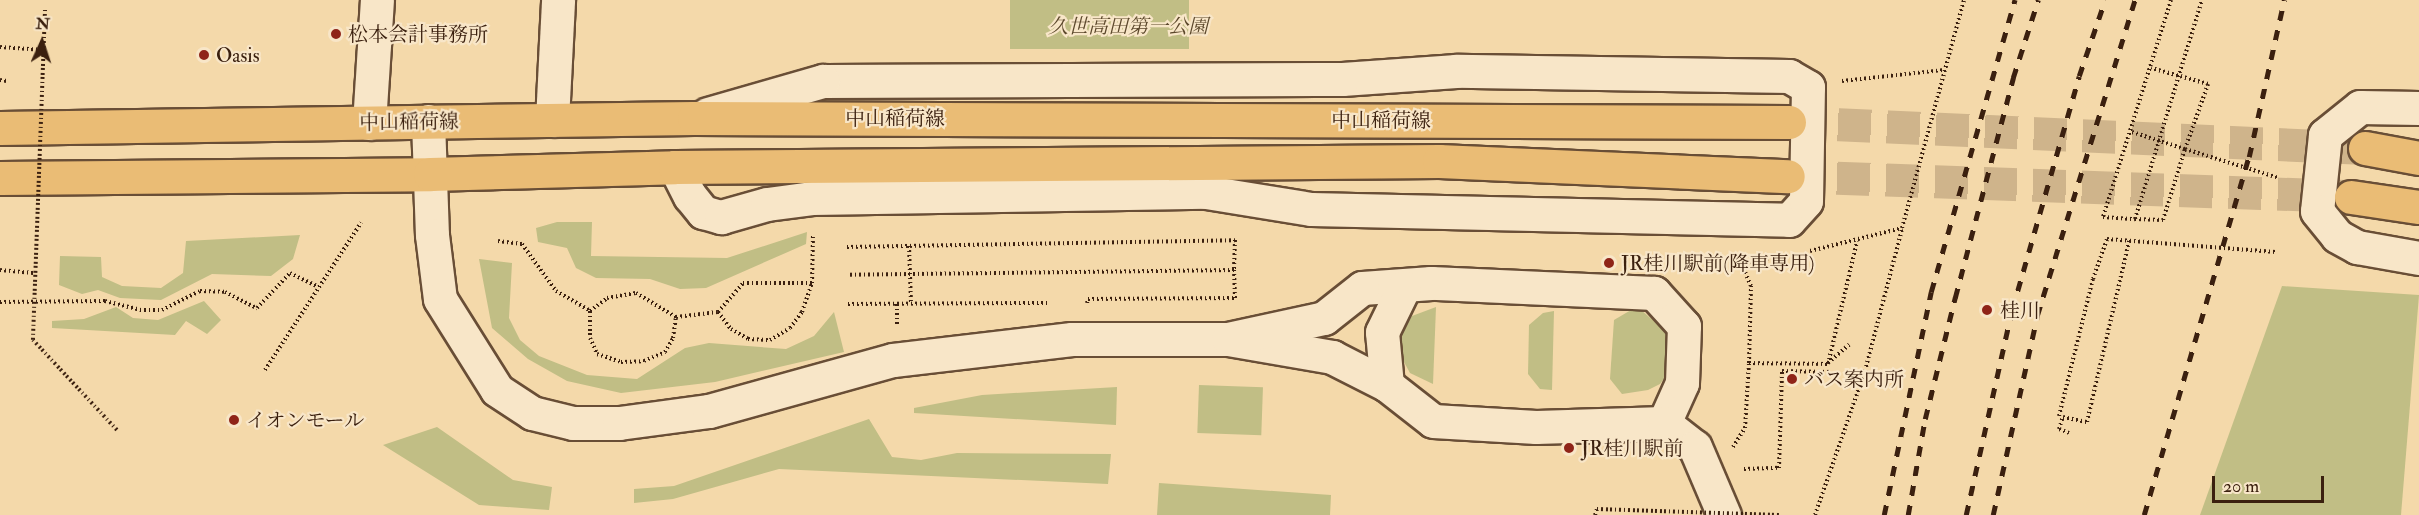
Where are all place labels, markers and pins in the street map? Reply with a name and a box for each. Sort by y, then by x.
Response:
place label: 松本会計事務所 [348,22,488,46]
marker: 松本会計事務所 [329,27,343,41]
place label: Oasis [216,43,260,67]
marker: Oasis [197,48,211,62]
place label: JR桂川駅前(降車専用) [1621,251,1814,275]
marker: JR桂川駅前(降車専用) [1602,256,1616,270]
place label: 桂川 [2000,298,2040,322]
marker: 桂川 [1978,301,1996,319]
place label: バス案内所 [1804,367,1904,391]
marker: バス案内所 [1785,372,1799,386]
place label: イオンモール [246,408,365,432]
marker: イオンモール [227,413,241,427]
place label: JR桂川駅前 [1581,436,1683,460]
marker: JR桂川駅前 [1562,441,1576,455]

